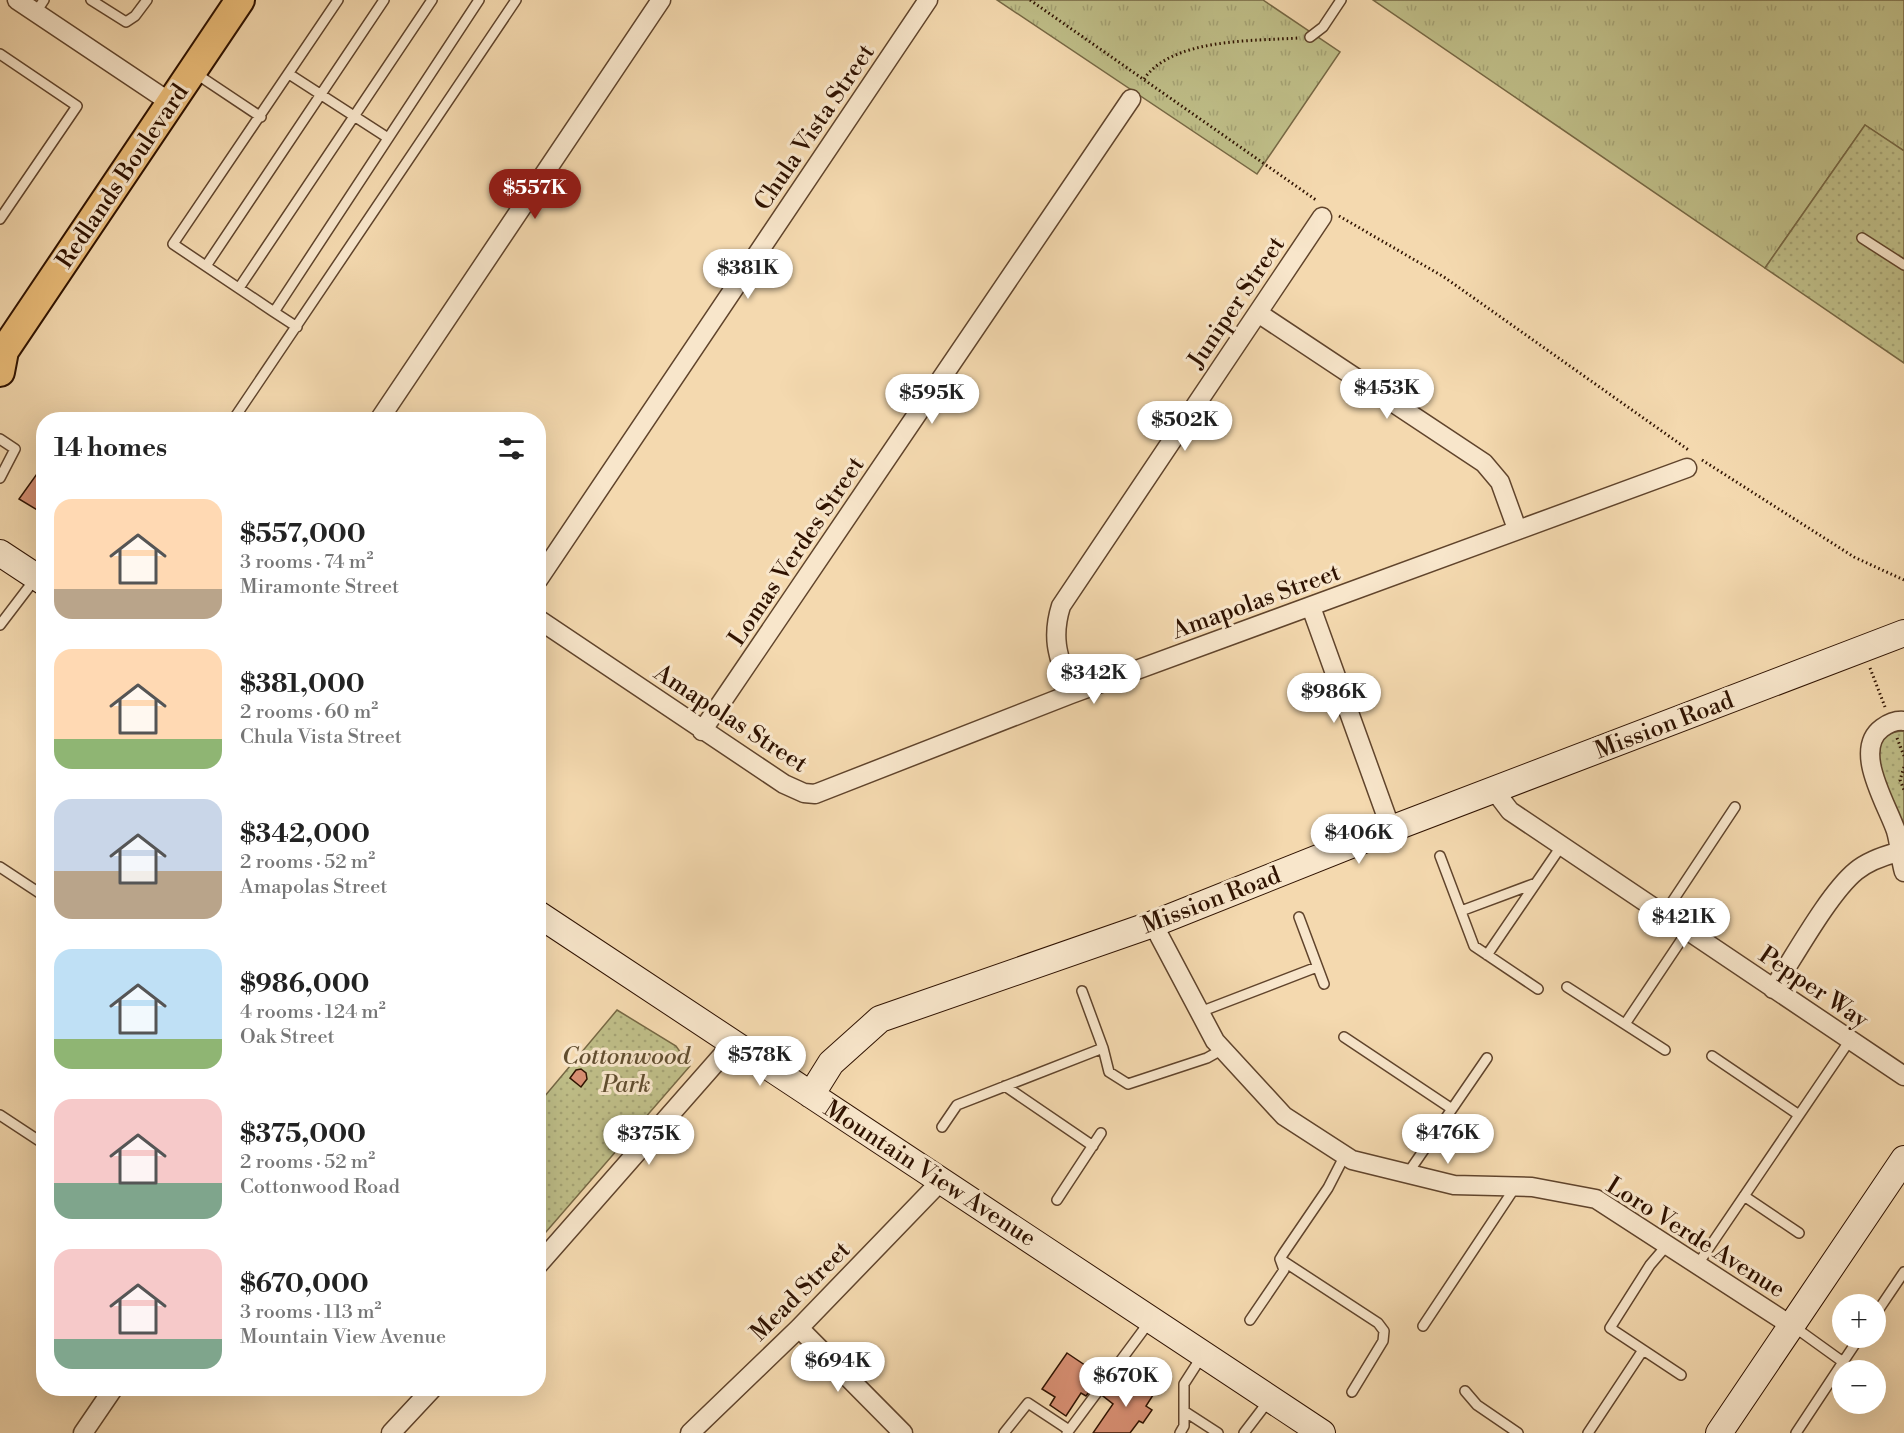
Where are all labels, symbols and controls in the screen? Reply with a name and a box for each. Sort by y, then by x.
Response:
street label: Chula Vista Street [748,38,882,216]
street label: Redlands Boulevard [50,78,196,274]
pin: $557K [493,169,577,220]
text: $557K [503,176,567,201]
street label: Juniper Street [1181,230,1292,375]
pin: $381K [706,249,790,300]
text: $381K [717,256,779,281]
pin: $453K [1345,369,1429,420]
pin: $595K [890,374,974,425]
text: $453K [1354,376,1420,401]
text: $595K [899,381,965,406]
pin: $502K [1143,401,1227,452]
text: $502K [1151,408,1219,433]
text: 14 homes [54,432,167,464]
icon: filters [495,432,528,465]
street label: Lomas Verdes Street [722,451,872,652]
text: $557,000 [240,518,366,550]
icon: home [102,523,174,595]
text: 3 rooms · 74 m² [240,550,373,575]
street label: Amapolas Street [1167,557,1345,647]
text: Miramonte Street [240,575,399,600]
pin: $342K [1052,654,1136,705]
street label: Amapolas Street [647,658,813,780]
text: $342K [1061,661,1127,686]
text: $381,000 [240,668,365,700]
icon: home [102,673,174,745]
pin: $986K [1292,673,1376,724]
text: $986K [1301,680,1367,705]
street label: Mission Road [1591,686,1738,766]
text: 2 rooms · 60 m² [240,700,378,725]
text: Chula Vista Street [240,725,402,750]
pin: $406K [1317,814,1401,865]
text: $342,000 [240,818,370,850]
text: $406K [1325,821,1393,846]
icon: home [102,823,174,895]
text: 2 rooms · 52 m² [240,850,375,875]
street label: Mission Road [1138,861,1285,941]
text: Amapolas Street [240,875,387,900]
pin: $421K [1642,898,1726,949]
text: $421K [1652,905,1716,930]
street label: Pepper Way [1753,940,1874,1036]
text: $986,000 [240,968,369,1000]
icon: home [102,973,174,1045]
text: 4 rooms · 124 m² [240,1000,386,1025]
text: Oak Street [240,1025,335,1050]
pin: $578K [718,1036,802,1087]
park label: Cottonwood Park [562,1042,691,1100]
text: $578K [728,1043,792,1068]
street label: Mountain View Avenue [818,1094,1041,1254]
pin: $476K [1406,1114,1490,1165]
pin: $375K [607,1115,691,1166]
text: $375,000 [240,1118,366,1150]
text: $476K [1416,1121,1480,1146]
text: $375K [617,1122,681,1147]
icon: home [102,1123,174,1195]
text: 2 rooms · 52 m² [240,1150,375,1175]
street label: Loro Verde Avenue [1601,1171,1790,1305]
text: Cottonwood Road [240,1175,400,1200]
street label: Mead Street [744,1235,857,1348]
text: $670,000 [240,1268,369,1300]
icon: home [102,1273,174,1345]
map controls [1832,1294,1886,1414]
button: + [1832,1294,1886,1348]
text: 3 rooms · 113 m² [240,1300,381,1325]
text: Mountain View Avenue [240,1325,446,1350]
pin: $694K [796,1342,880,1393]
text: $694K [805,1349,871,1374]
pin: $670K [1084,1357,1168,1408]
button: − [1832,1360,1886,1414]
text: $670K [1093,1364,1159,1389]

